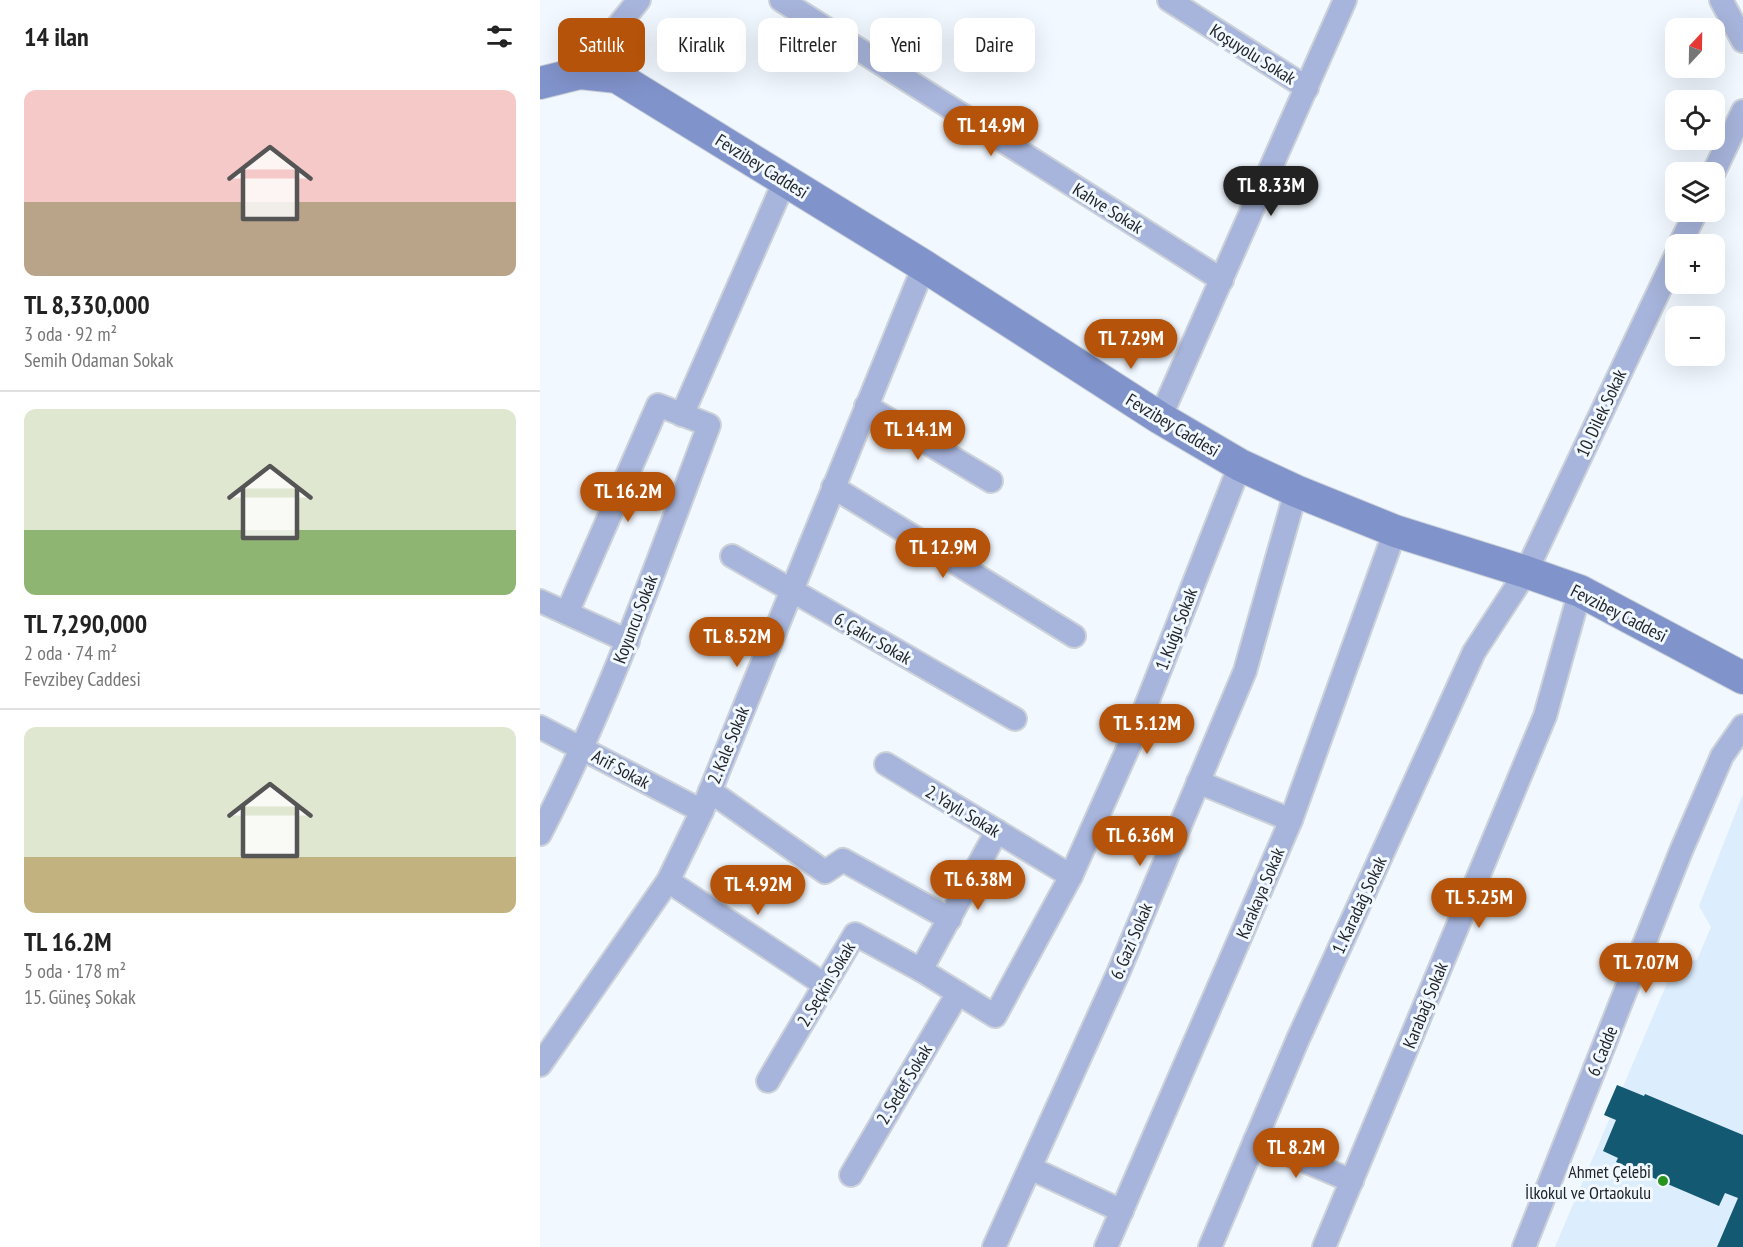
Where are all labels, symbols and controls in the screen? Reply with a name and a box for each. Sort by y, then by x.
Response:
chip: Satılık [558,18,645,72]
chip: Kiralık [657,18,746,72]
chip: Filtreler [758,18,858,72]
chip: Yeni [870,18,942,72]
chip: Daire [954,18,1035,72]
north arrow [1665,18,1725,78]
map controls [1665,18,1725,366]
street label: Koşuyolu Sokak [1206,19,1300,89]
text: 14 ilan [24,20,89,53]
icon: filters [483,20,516,53]
button: locate [1665,90,1725,150]
pin: TL 14.9M [929,106,1053,157]
text: TL 14.9M [957,112,1025,138]
street label: Fevzibey Caddesi [711,128,813,204]
icon: home [216,129,324,237]
button: layers [1665,162,1725,222]
pin: TL 8.33M [1209,166,1333,217]
text: TL 8.33M [1237,172,1305,198]
street label: Kahve Sokak [1069,177,1147,239]
button: + [1665,234,1725,294]
text: TL 8,330,000 [24,288,150,321]
button: − [1665,306,1725,366]
pin: TL 7.29M [1069,319,1193,370]
text: 3 oda · 92 m² [24,321,117,347]
text: TL 7.29M [1098,325,1164,351]
text: Semih Odaman Sokak [24,347,174,373]
street label: 10. Dilek Sokak [1571,366,1631,460]
street label: Fevzibey Caddesi [1122,388,1224,462]
pin: TL 14.1M [856,410,980,461]
text: TL 14.1M [884,416,952,442]
icon: home [216,448,324,556]
pin: TL 16.2M [566,472,690,523]
text: TL 16.2M [594,478,662,504]
pin: TL 12.9M [881,528,1005,579]
text: TL 12.9M [909,534,977,560]
street label: Koyuncu Sokak [608,571,662,667]
street label: Fevzibey Caddesi [1567,579,1671,647]
street label: 1. Kuğu Sokak [1150,585,1202,673]
text: TL 7,290,000 [24,607,147,640]
street label: 6. Çakır Sokak [830,607,916,669]
pin: TL 8.52M [675,617,799,668]
text: TL 8.52M [703,623,771,649]
text: 2 oda · 74 m² [24,640,117,666]
text: Fevzibey Caddesi [24,666,141,692]
street label: 2. Kale Sokak [702,703,754,787]
pin: TL 5.12M [1085,704,1209,755]
text: TL 5.12M [1113,710,1181,736]
street label: Arif Sokak [588,744,654,794]
icon: home [216,766,324,874]
street label: 2. Yaylı Sokak [921,780,1005,842]
pin: TL 6.36M [1078,816,1202,867]
text: TL 6.36M [1106,822,1174,848]
street label: Karakaya Sokak [1231,844,1289,942]
street label: 1. Karadağ Sokak [1326,853,1392,957]
pin: TL 6.38M [916,860,1040,911]
pin: TL 4.92M [696,865,820,916]
text: TL 6.38M [944,866,1012,892]
text: TL 4.92M [724,871,792,897]
pin: TL 5.25M [1417,878,1541,929]
text: TL 5.25M [1445,884,1513,910]
street label: 6. Gazi Sokak [1105,899,1157,983]
text: TL 16.2M [24,925,112,958]
street label: 2. Seçkin Sokak [792,938,860,1030]
pin: TL 7.07M [1584,943,1708,994]
text: TL 7.07M [1613,949,1679,975]
text: 5 oda · 178 m² [24,958,126,984]
street label: Karabağ Sokak [1397,958,1453,1052]
text: 15. Güneş Sokak [24,984,136,1010]
street label: 6. Cadde [1582,1023,1622,1079]
street label: 2. Sedef Sokak [871,1040,937,1128]
pin: TL 8.2M [1241,1128,1351,1179]
text: TL 8.2M [1267,1134,1325,1160]
place label: Ahmet Çelebi İlkokul ve Ortaokulu [1525,1160,1651,1204]
marker: Ahmet Çelebi İlkokul ve Ortaokulu [1656,1174,1670,1188]

